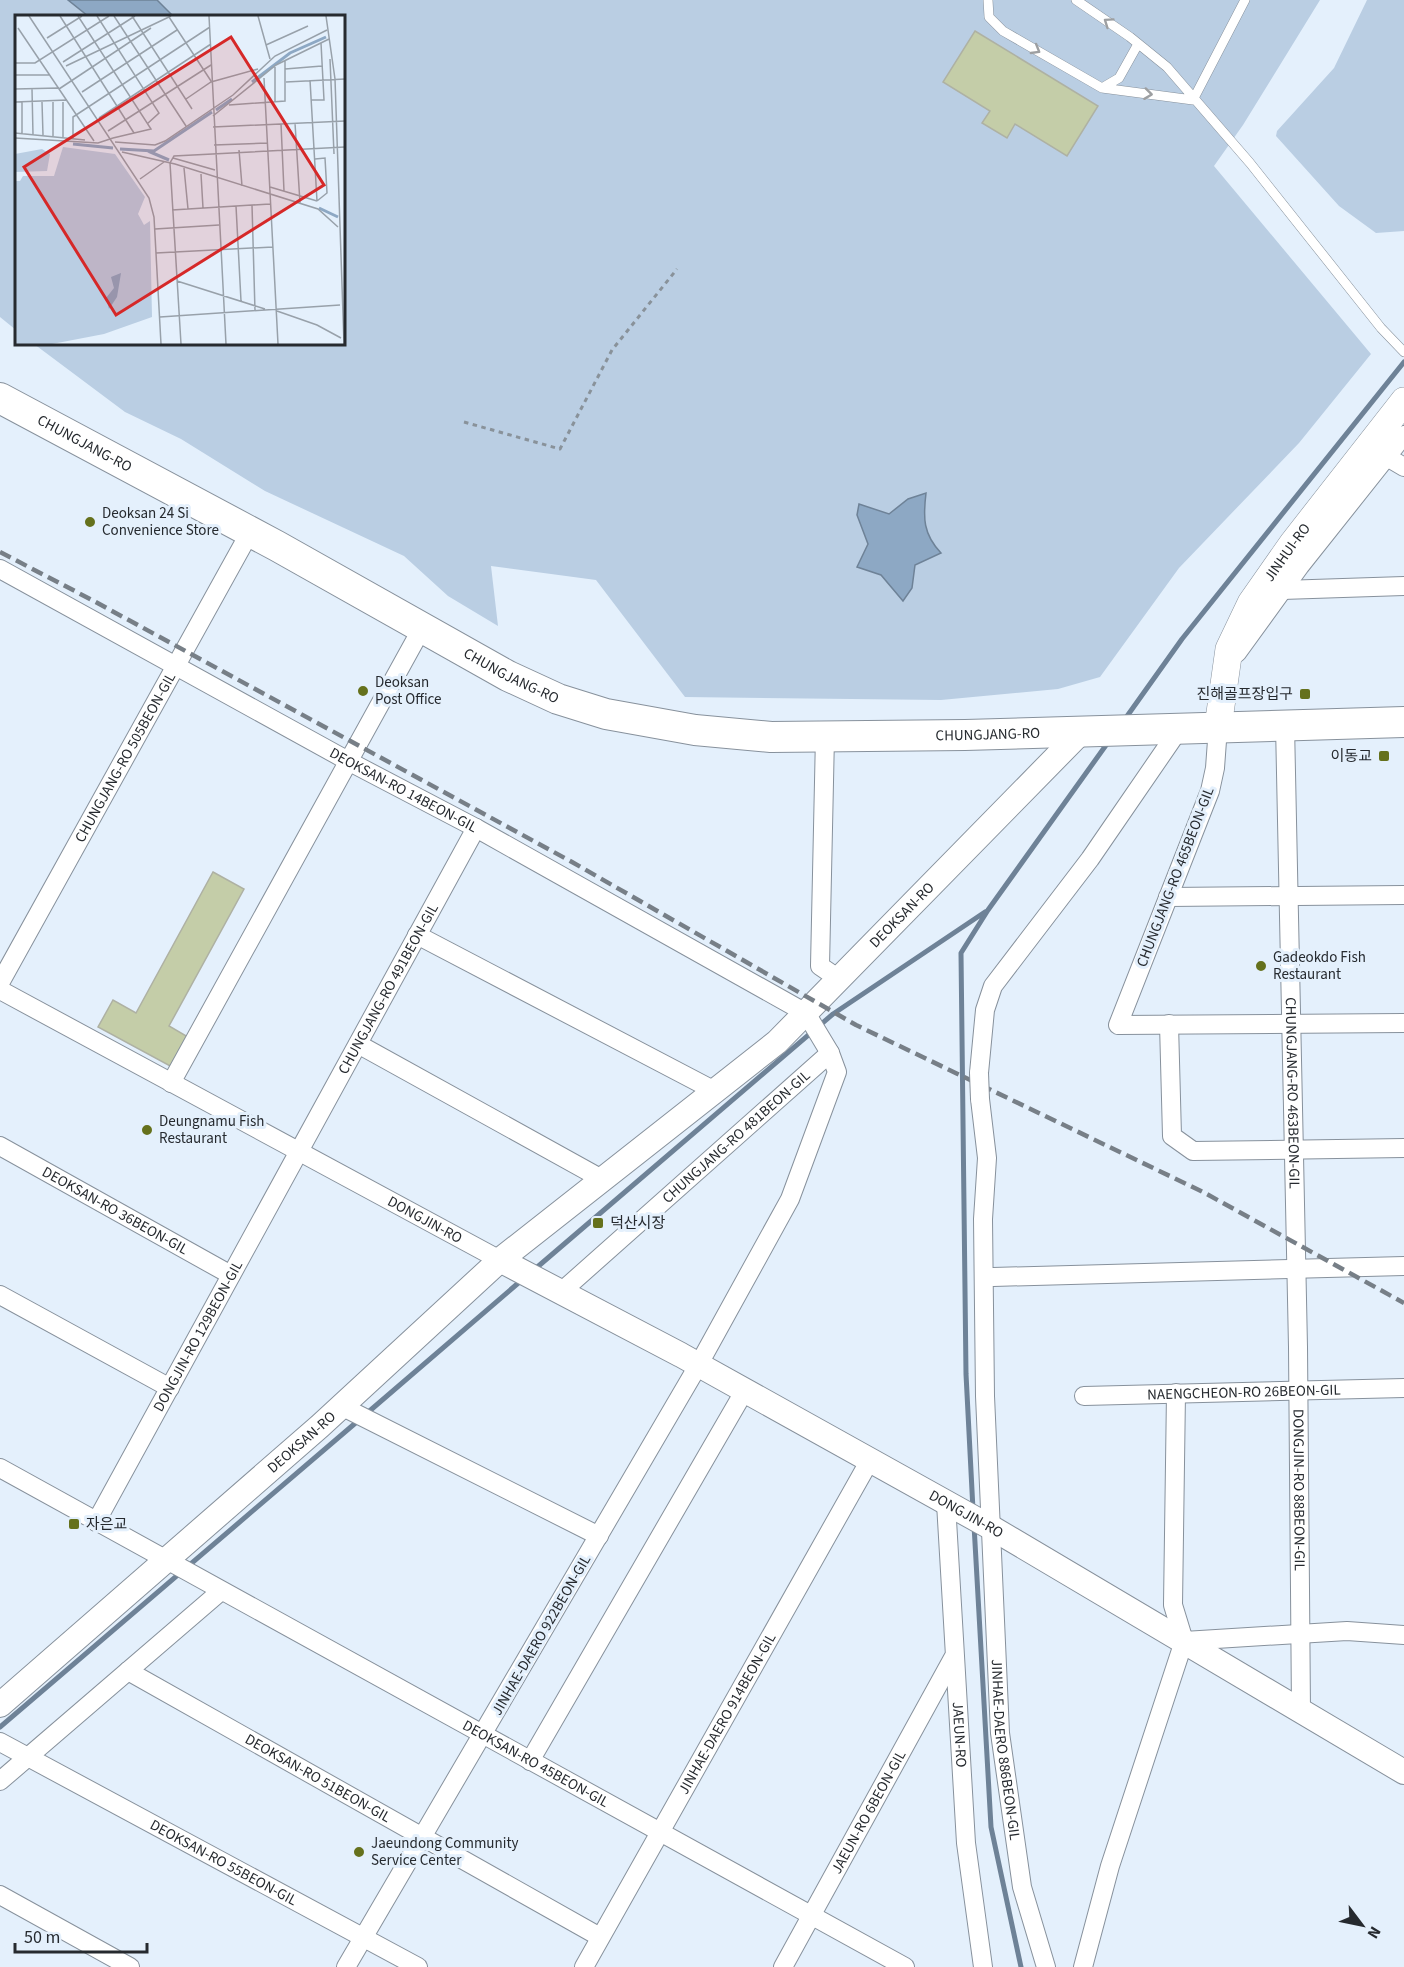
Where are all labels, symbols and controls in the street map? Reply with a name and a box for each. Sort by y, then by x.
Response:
inset map [15,15,345,345]
one-way arrow [1103,18,1114,29]
one-way arrow [1030,43,1040,55]
one-way arrow [1143,88,1152,100]
street label: CHUNGJANG-RO [33,410,136,478]
place label: Deoksan 24 Si Convenience Store [102,503,219,541]
marker: Deoksan 24 Si Convenience Store [83,515,97,529]
street label: JINHUI-RO [1259,519,1316,586]
street label: CHUNGJANG-RO [460,643,562,709]
street label: CHUNGJANG-RO 505BEON-GIL [70,669,181,846]
place label: Deoksan Post Office [375,672,442,710]
marker: Deoksan Post Office [356,684,370,698]
place label: 진해골프장입구 [1196,684,1293,705]
marker: 진해골프장입구 [1298,687,1312,701]
street label: CHUNGJANG-RO [935,723,1040,746]
street label: DEOKSAN-RO 14BEON-GIL [326,743,481,838]
place label: 이동교 [1331,746,1372,767]
marker: 이동교 [1377,749,1391,763]
street label: CHUNGJANG-RO 465BEON-GIL [1131,784,1220,970]
street label: DEOKSAN-RO [865,878,939,953]
street label: CHUNGJANG-RO 491BEON-GIL [333,900,444,1078]
place label: Gadeokdo Fish Restaurant [1273,947,1366,985]
marker: Gadeokdo Fish Restaurant [1254,959,1268,973]
street label: CHUNGJANG-RO 463BEON-GIL [1280,997,1305,1189]
street label: CHUNGJANG-RO 481BEON-GIL [658,1065,815,1208]
place label: Deungnamu Fish Restaurant [159,1111,265,1149]
marker: Deungnamu Fish Restaurant [140,1123,154,1137]
street label: DEOKSAN-RO 36BEON-GIL [38,1162,192,1260]
street label: DONGJIN-RO [384,1191,466,1249]
place label: 덕산시장 [610,1213,665,1234]
marker: 덕산시장 [591,1216,605,1230]
street label: DONGJIN-RO 129BEON-GIL [148,1257,248,1416]
street label: NAENGCHEON-RO 26BEON-GIL [1147,1380,1341,1405]
street label: DEOKSAN-RO [263,1407,341,1478]
street label: DONGJIN-RO 88BEON-GIL [1288,1409,1310,1571]
street label: DONGJIN-RO [925,1485,1007,1544]
place label: 자은교 [86,1514,127,1535]
marker: 자은교 [67,1517,81,1531]
street label: JINHAE-DAERO 922BEON-GIL [487,1551,596,1719]
street label: JINHAE-DAERO 914BEON-GIL [674,1629,781,1798]
street label: JINHAE-DAERO 886BEON-GIL [986,1659,1025,1842]
street label: JAEUN-RO [947,1701,972,1768]
street label: DEOKSAN-RO 45BEON-GIL [459,1715,613,1813]
street label: DEOKSAN-RO 51BEON-GIL [241,1729,394,1828]
street label: JAEUN-RO 6BEON-GIL [826,1747,911,1878]
street label: DEOKSAN-RO 55BEON-GIL [146,1815,301,1911]
place label: Jaeundong Community Service Center [371,1833,518,1871]
marker: Jaeundong Community Service Center [352,1845,366,1859]
north arrow [1332,1895,1392,1955]
scale bar [15,1916,147,1954]
text: N [1362,1922,1386,1943]
text: 50 m [24,1925,60,1950]

